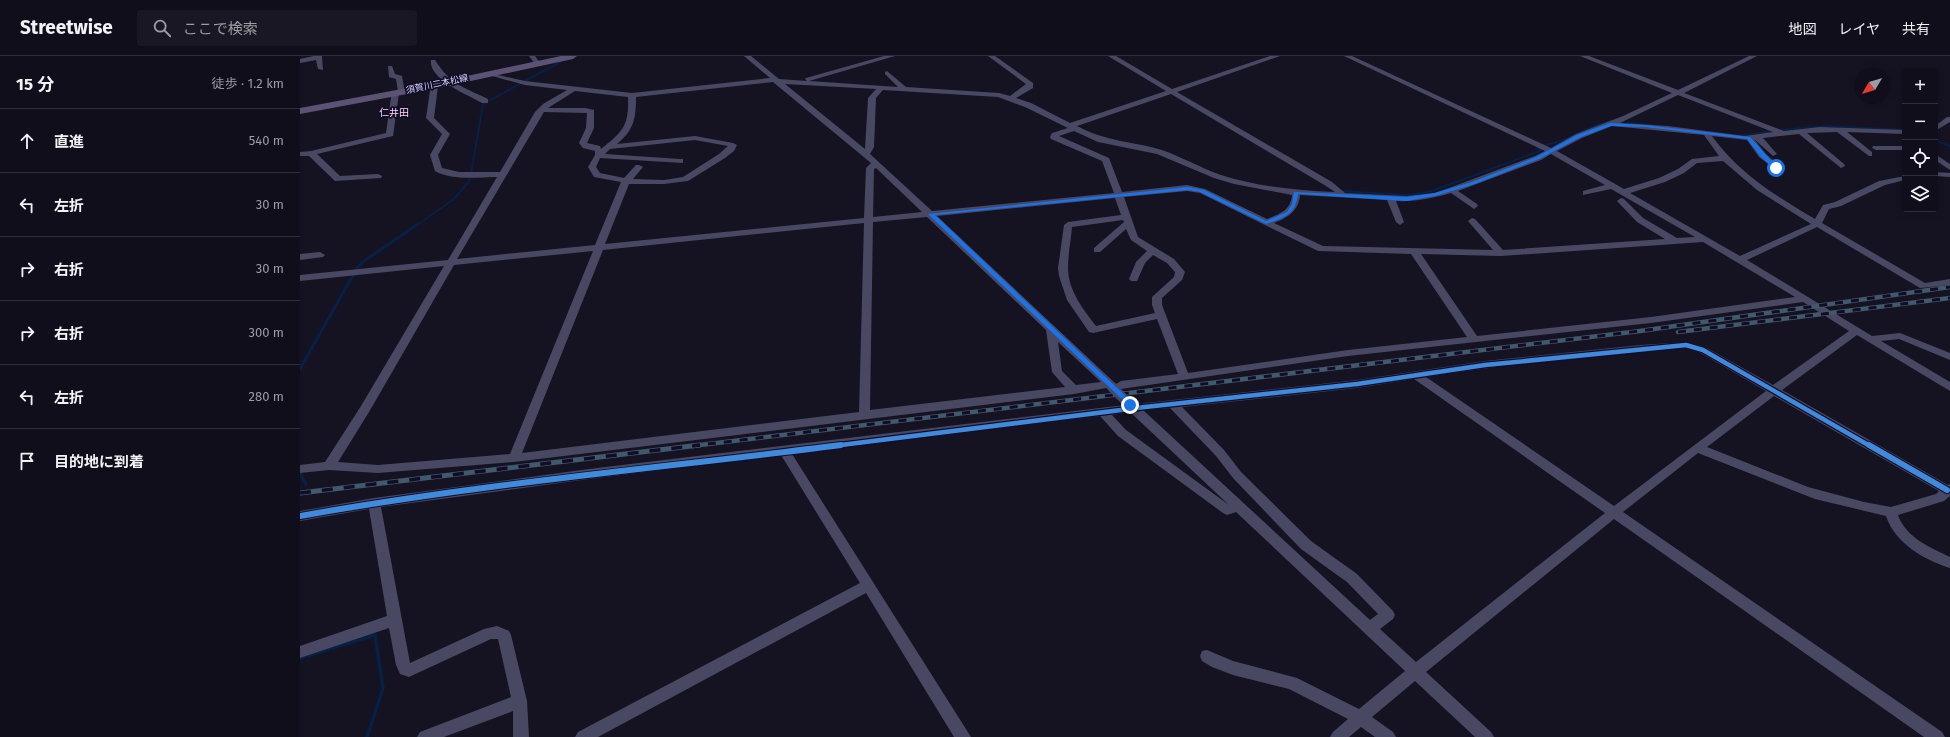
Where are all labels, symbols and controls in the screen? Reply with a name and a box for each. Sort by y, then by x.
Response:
search box [137,10,417,46]
text: Streetwise [20,16,113,39]
icon: search [151,17,173,39]
text: ここで検索 [183,20,258,38]
text: 地図 [1788,21,1816,38]
text: レイヤ [1838,21,1880,38]
text: 共有 [1902,21,1930,38]
north arrow [1854,68,1890,104]
map controls [1902,68,1938,212]
button: + [1902,68,1938,104]
street label: 須賀川二本松線 [405,72,470,95]
text: 15 分 [16,74,54,95]
text: 徒歩 · 1.2 km [212,76,284,91]
button: − [1902,104,1938,140]
district label: 仁井田 [379,107,409,119]
icon: ahead [16,130,38,152]
text: 直進 [54,133,84,151]
text: 540 m [249,133,284,148]
button: locate [1902,140,1938,176]
route start [1767,159,1785,177]
button: layers [1902,176,1938,212]
icon: left [16,194,38,216]
text: 左折 [54,197,84,215]
text: 30 m [256,197,284,212]
icon: right [16,258,38,280]
text: 右折 [54,261,84,279]
text: 30 m [256,261,284,276]
icon: right [16,322,38,344]
text: 右折 [54,325,84,343]
text: 300 m [248,325,284,340]
icon: left [16,386,38,408]
text: 左折 [54,389,84,407]
text: 280 m [249,389,284,404]
route end [1121,396,1139,414]
icon: arrive [16,450,38,472]
text: 目的地に到着 [54,453,144,471]

